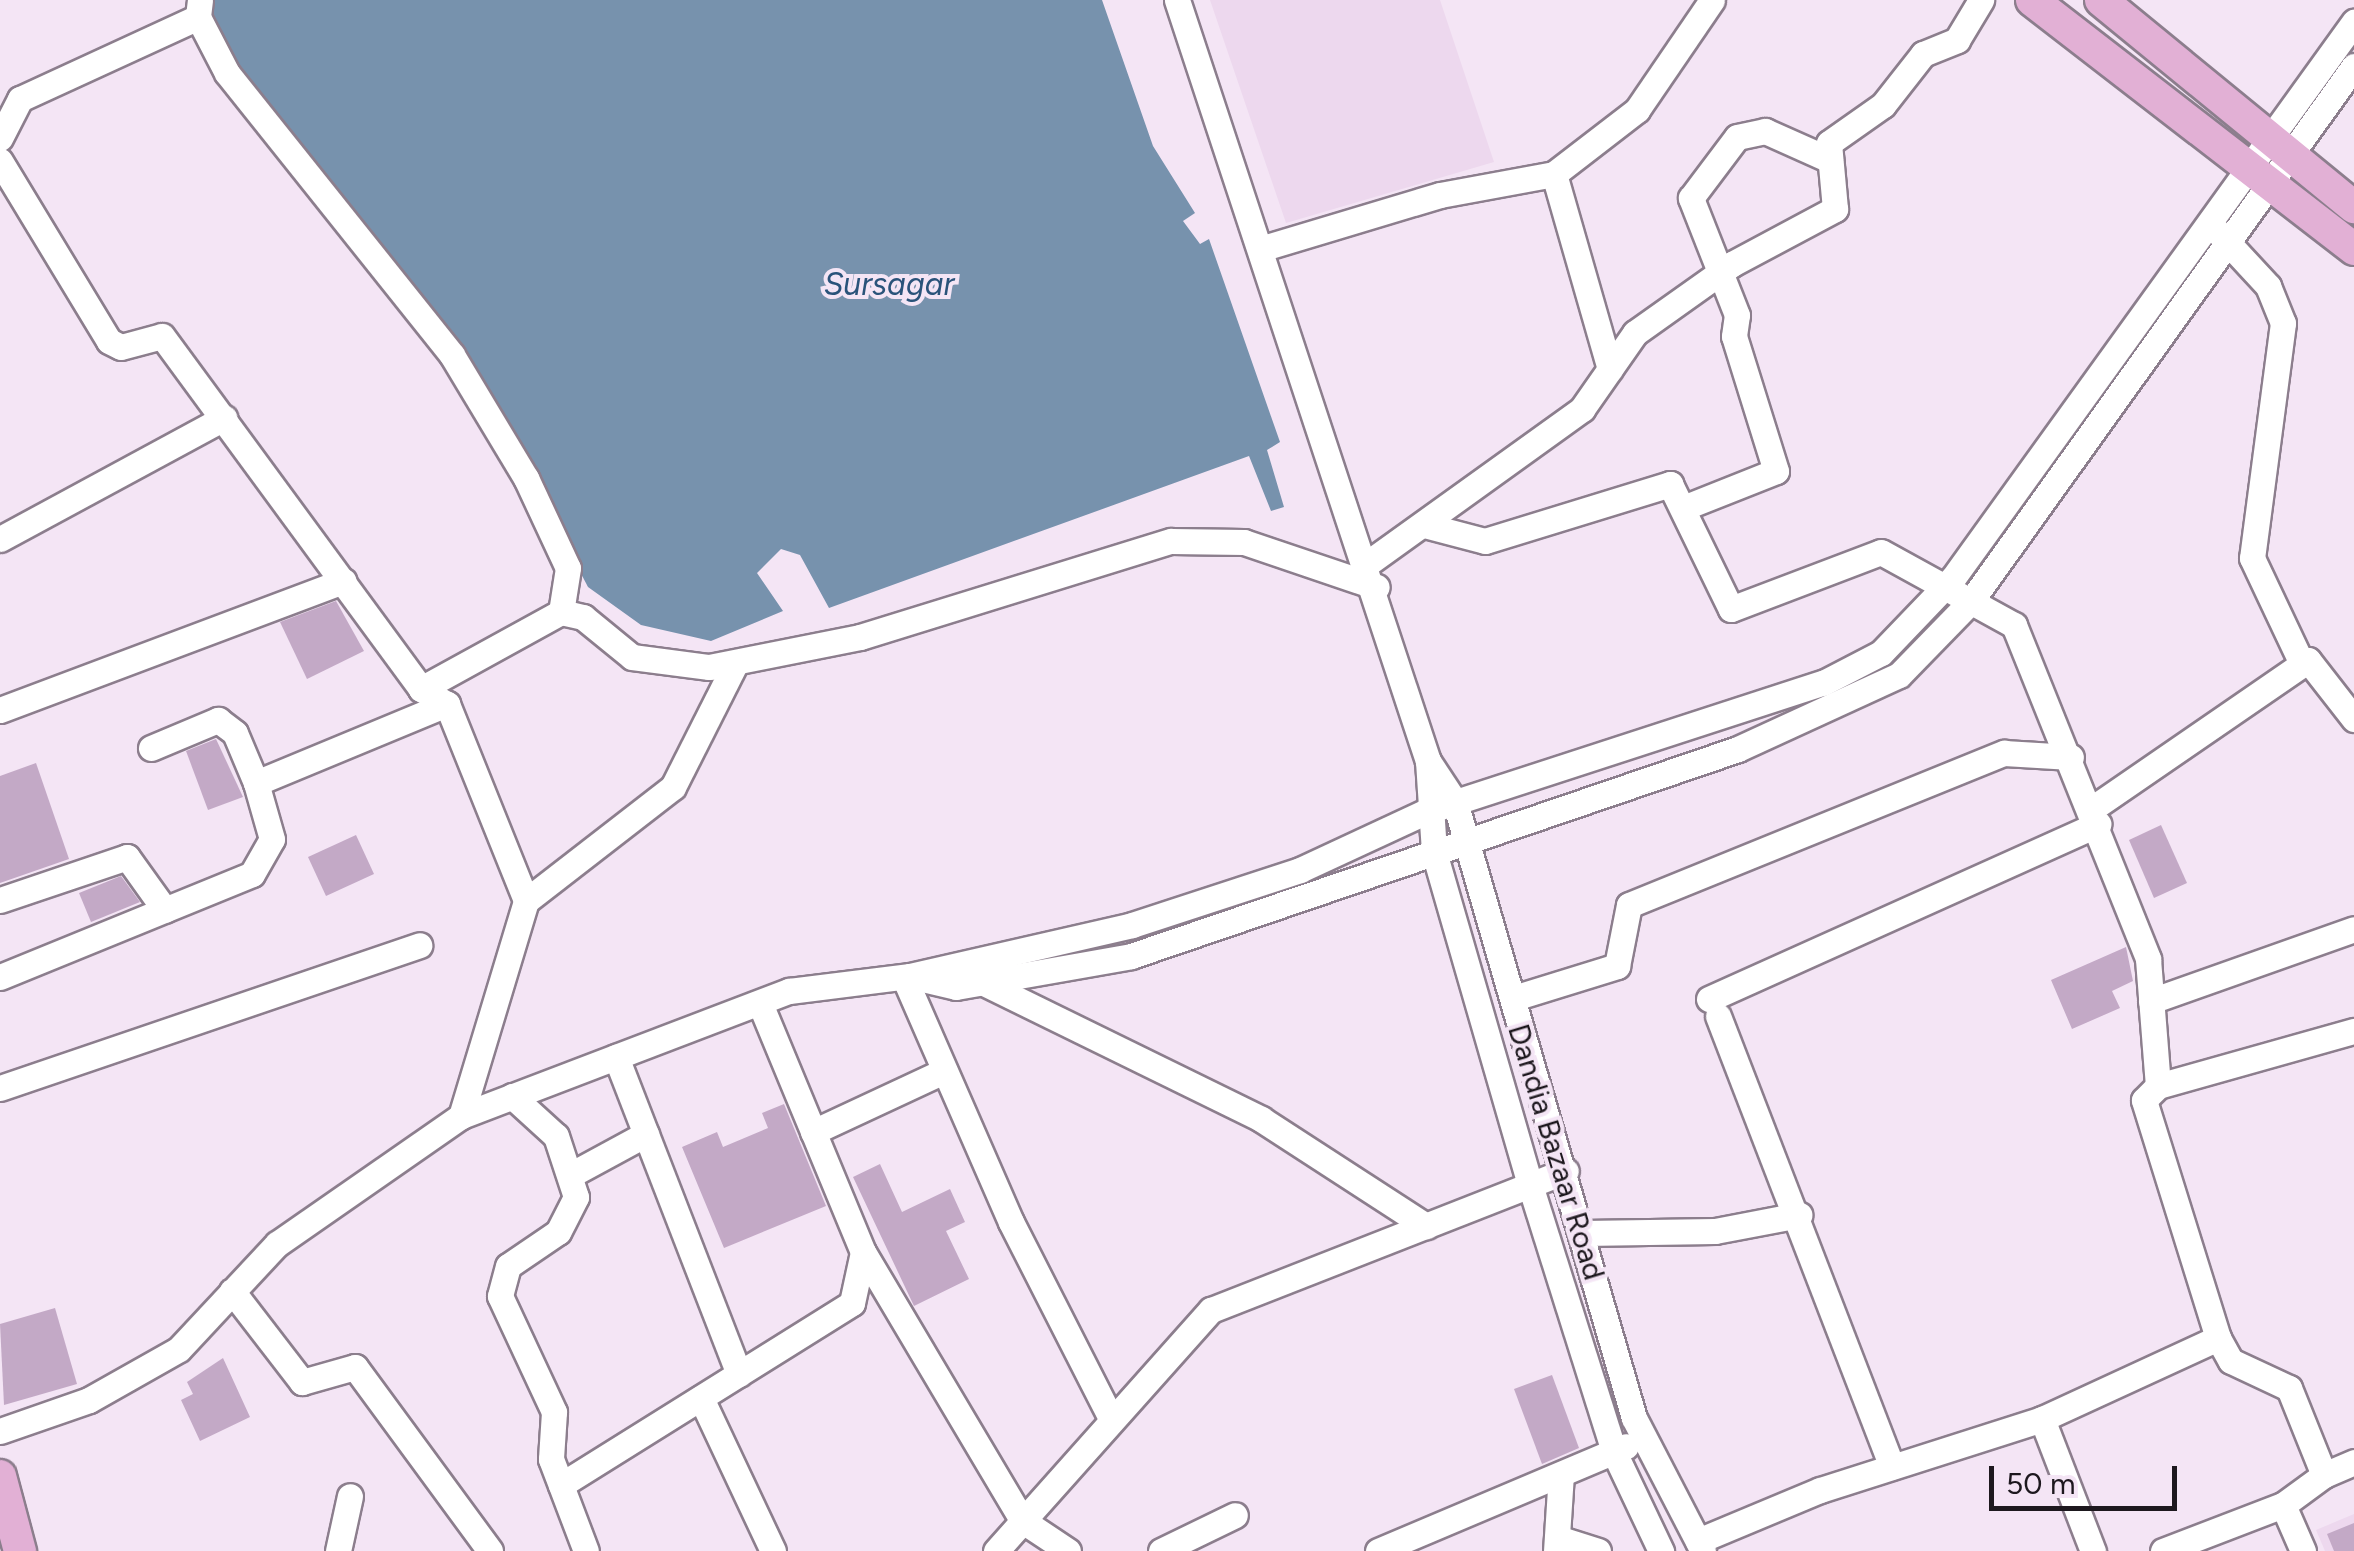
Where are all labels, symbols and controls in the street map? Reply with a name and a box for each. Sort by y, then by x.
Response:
water label: Sursagar [824,265,954,303]
street label: Dandia Bazaar Road [1500,1020,1612,1284]
scale bar [1994,1446,2182,1508]
text: 50 m [2006,1465,2075,1502]

